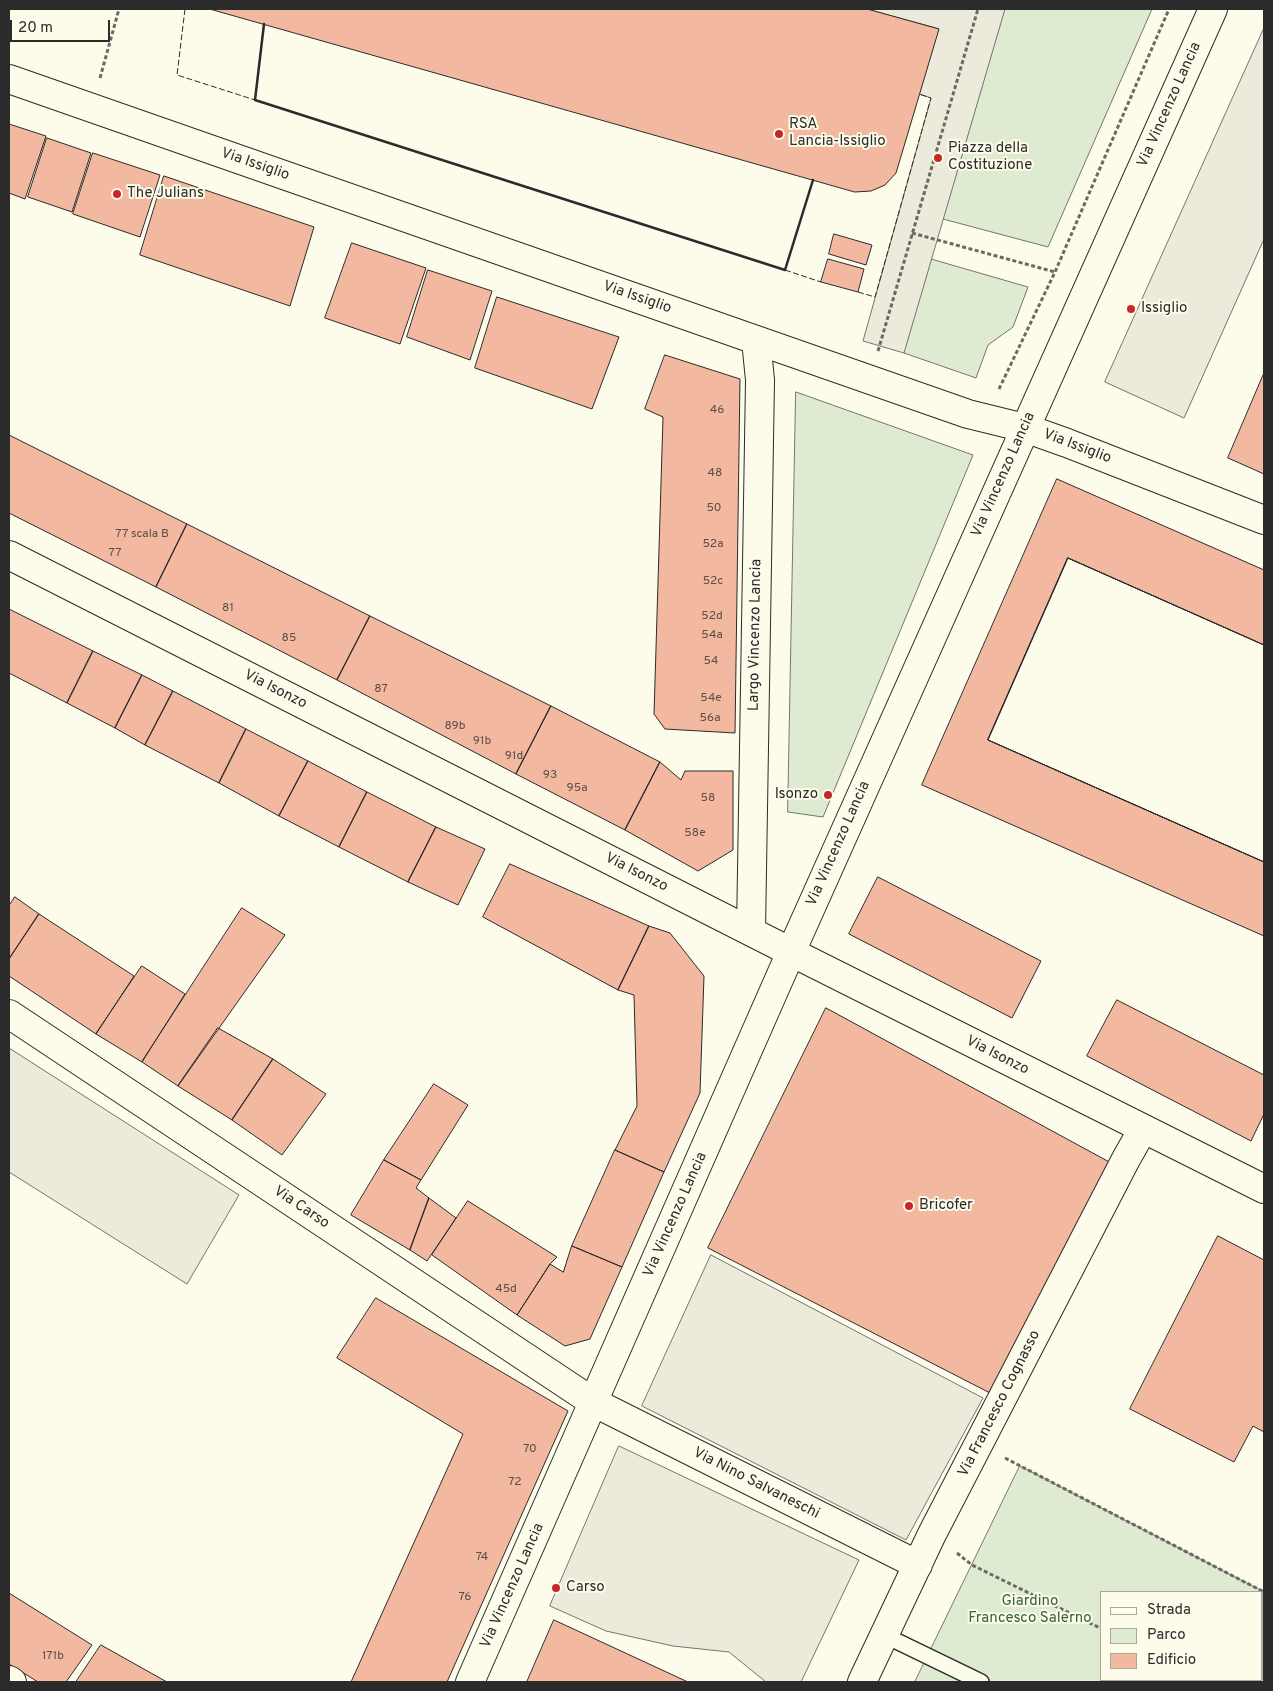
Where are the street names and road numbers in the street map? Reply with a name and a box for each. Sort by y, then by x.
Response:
street label: Via Vincenzo Lancia [1134,40,1206,170]
street label: Via Issiglio [218,145,292,185]
street label: Via Issiglio [600,278,674,318]
street label: Via Vincenzo Lancia [968,410,1040,540]
street label: Via Issiglio [1040,426,1114,468]
street label: Largo Vincenzo Lancia [746,559,766,711]
street label: Via Isonzo [240,666,310,714]
street label: Via Vincenzo Lancia [803,779,875,909]
street label: Via Isonzo [601,849,671,897]
street label: Via Isonzo [962,1032,1032,1080]
street label: Via Vincenzo Lancia [640,1150,712,1280]
street label: Via Carso [270,1183,332,1233]
street label: Via Francesco Cognasso [955,1328,1045,1480]
street label: Via Nino Salvaneschi [690,1444,822,1524]
street label: Via Vincenzo Lancia [477,1521,549,1651]

